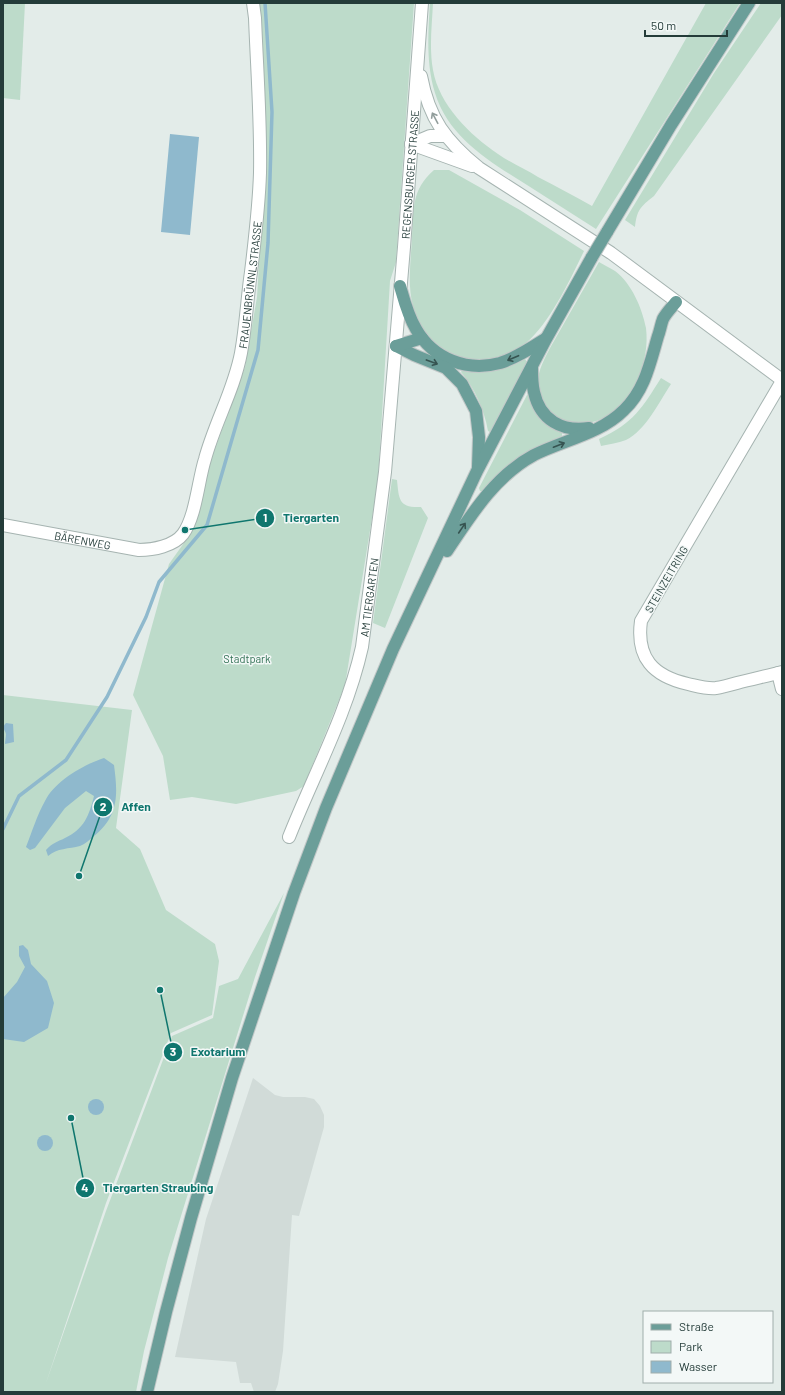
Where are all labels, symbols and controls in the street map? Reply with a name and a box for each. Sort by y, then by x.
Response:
scale bar [645,12,727,38]
text: 50 m [651,18,676,32]
street label: REGENSBURGER STRASSE [398,109,421,239]
one-way arrow [431,112,438,124]
street label: FRAUENBRÜNNLSTRASSE [235,220,263,349]
one-way arrow [507,354,519,362]
one-way arrow [425,358,437,366]
one-way arrow [552,440,564,448]
callout: Tiergarten [255,506,348,530]
text: 1 [263,510,267,524]
text: Tiergarten [283,510,339,524]
one-way arrow [458,522,466,533]
street label: BÄRENWEG [53,528,112,551]
street label: STEINZEITRING [642,543,690,615]
street label: AM TIERGARTEN [357,557,380,638]
park label: Stadtpark [223,652,271,665]
callout: Affen [93,795,158,819]
text: 2 [100,799,107,813]
text: Affen [121,799,151,813]
callout: Exotarium [163,1040,253,1064]
text: 3 [170,1044,176,1058]
text: Exotarium [191,1044,245,1058]
callout: Tiergarten Straubing [75,1176,222,1200]
text: 4 [81,1180,89,1194]
text: Tiergarten Straubing [103,1180,214,1194]
legend [643,1311,773,1383]
text: Straße [679,1319,714,1333]
text: Park [679,1339,703,1353]
text: Wasser [679,1359,718,1373]

